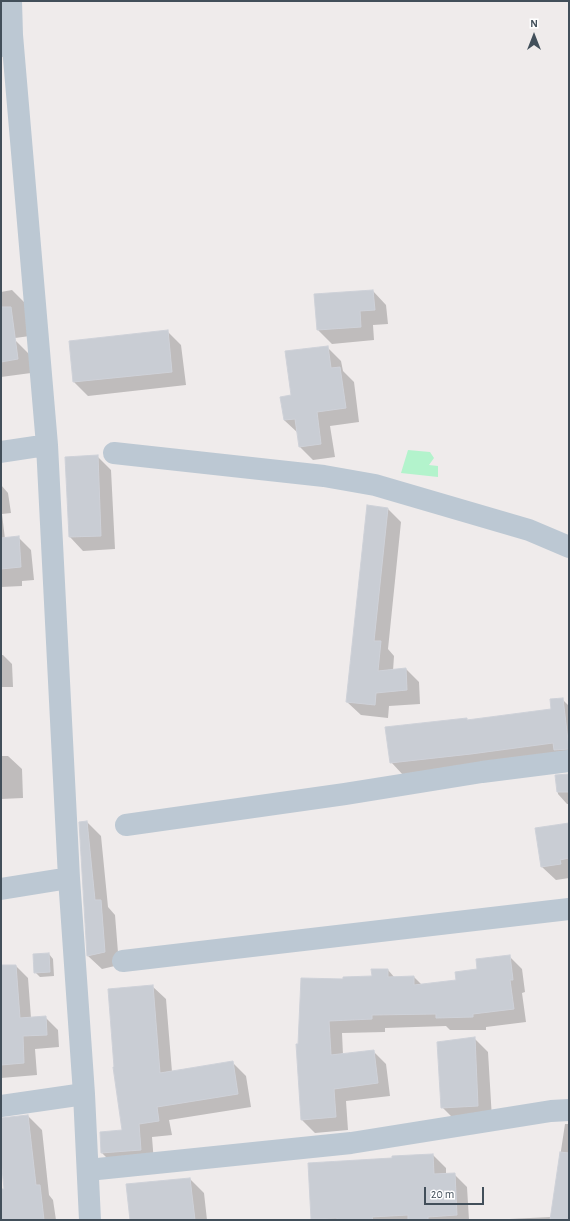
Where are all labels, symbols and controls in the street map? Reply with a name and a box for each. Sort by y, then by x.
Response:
north arrow [514,16,554,56]
text: N [530,18,538,29]
scale bar [426,1179,486,1205]
text: 20 m [431,1188,454,1200]

